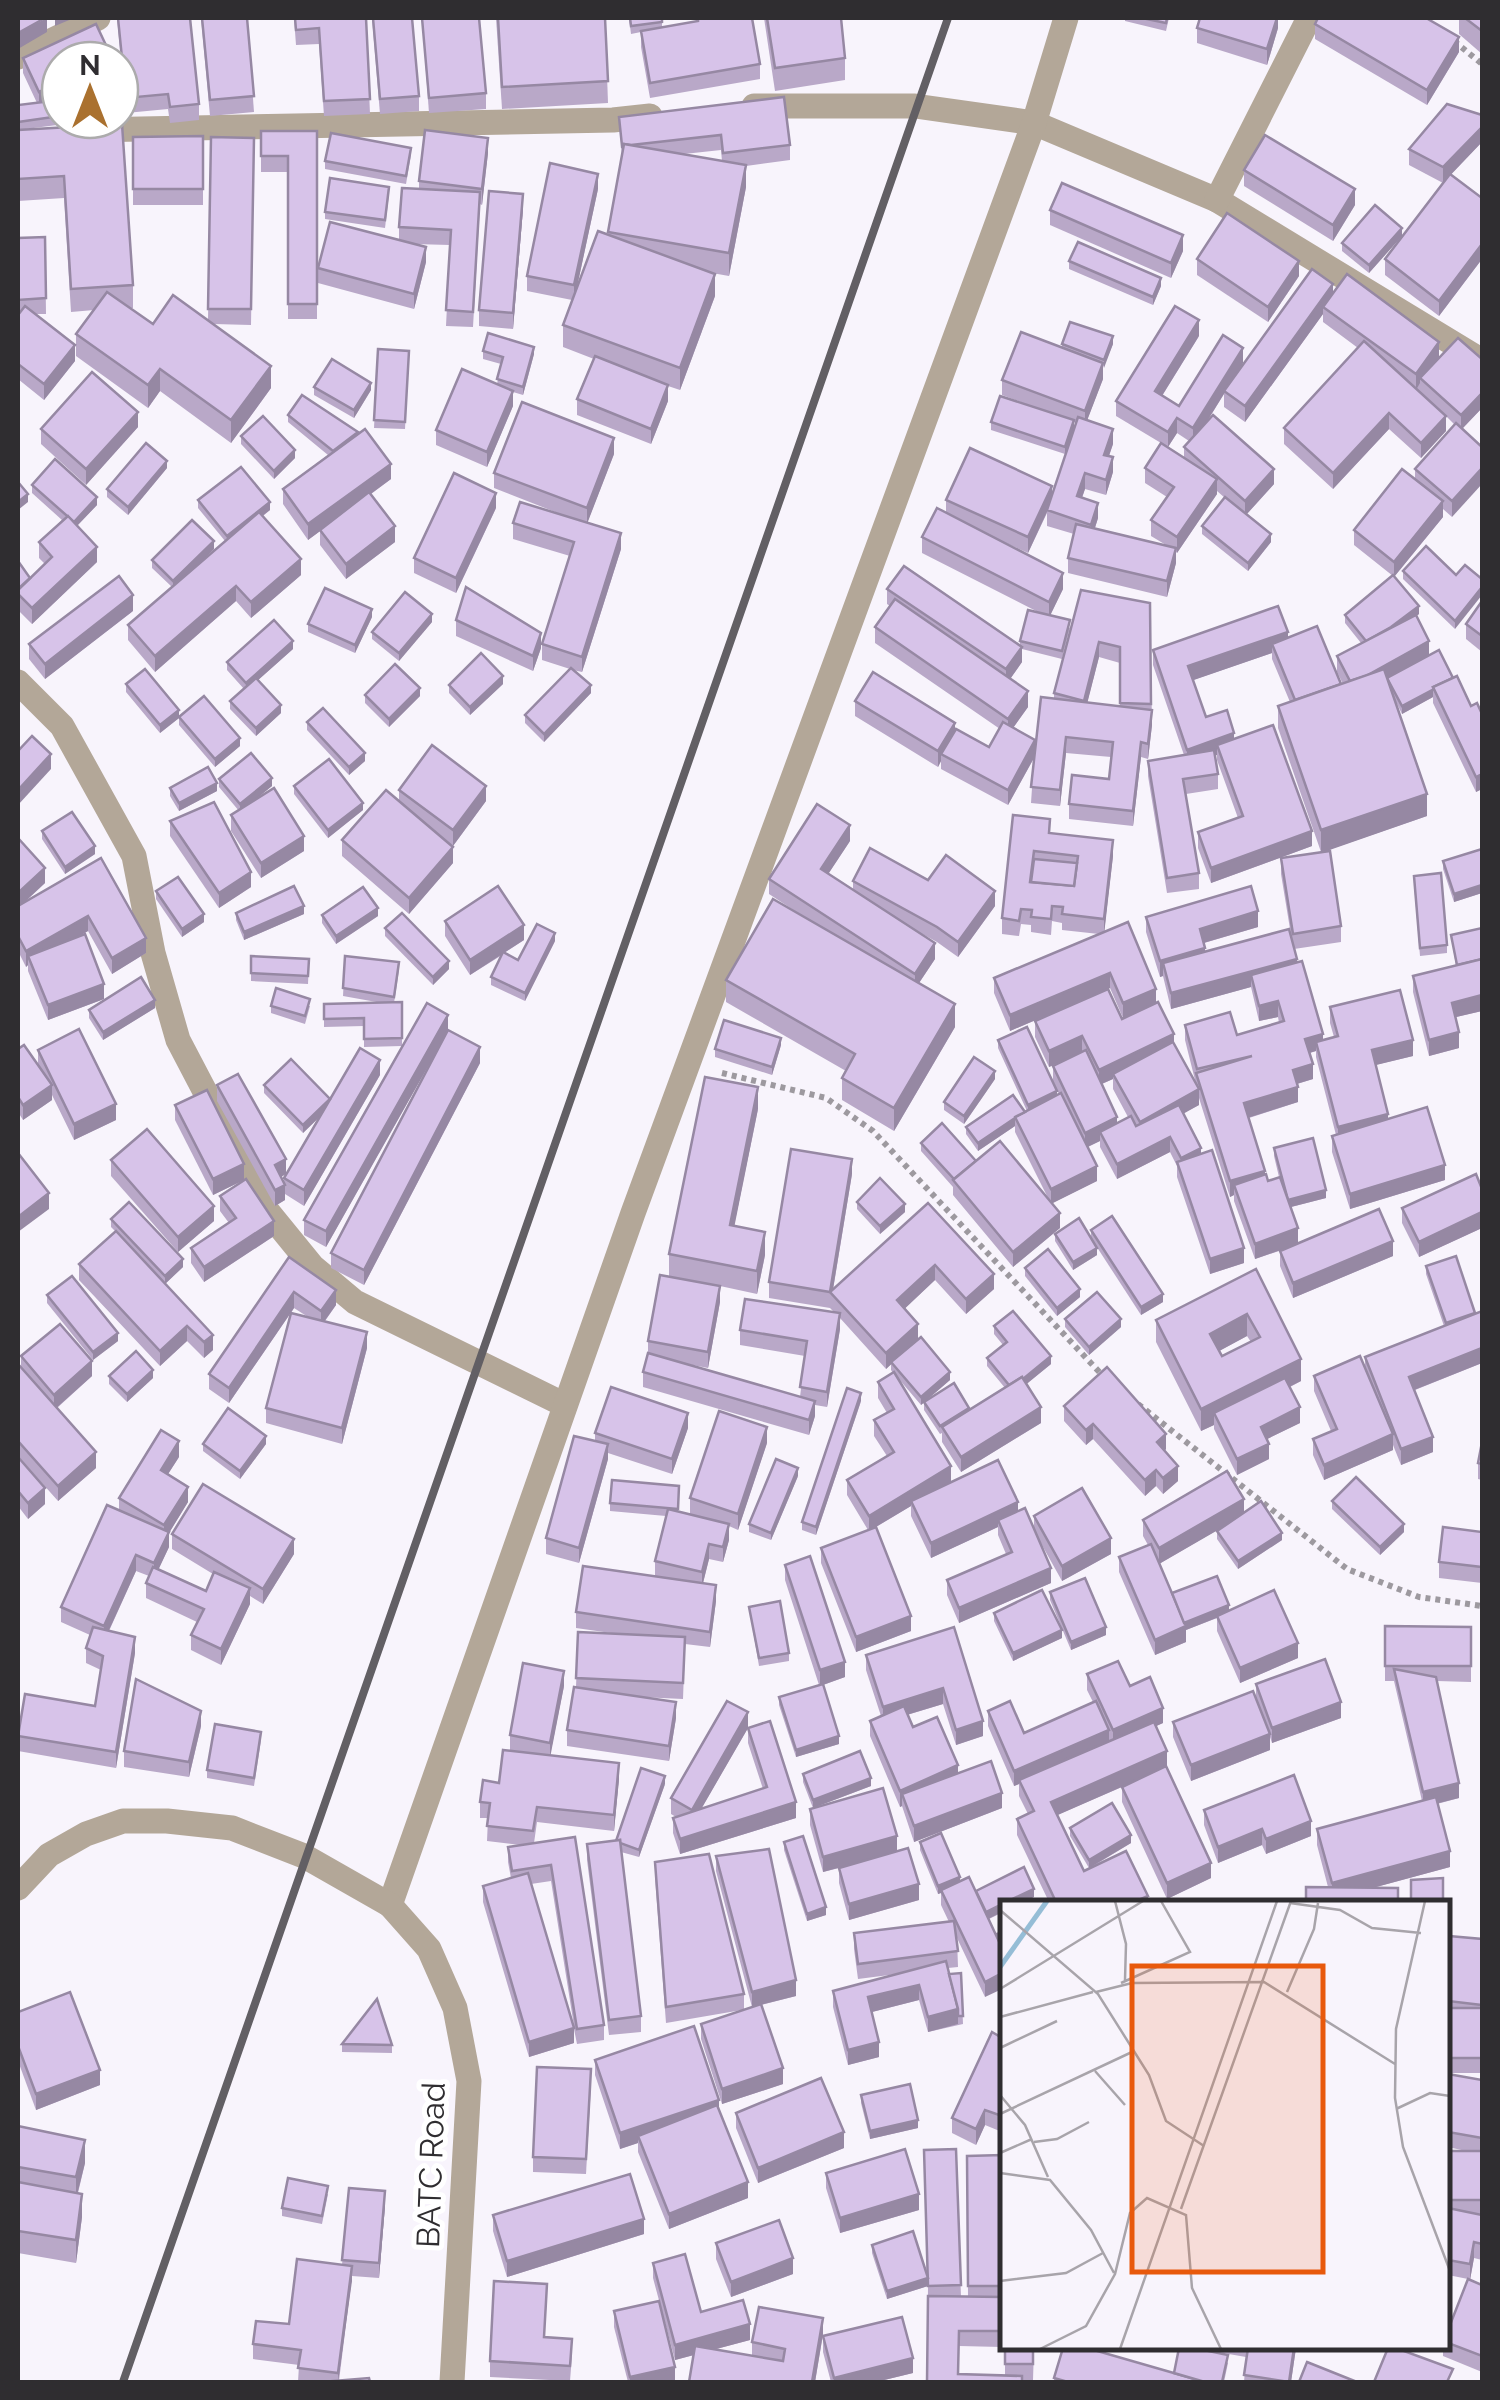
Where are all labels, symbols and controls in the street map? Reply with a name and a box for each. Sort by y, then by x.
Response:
north arrow [40,40,140,140]
text: N [79,49,101,82]
inset map [1000,1900,1450,2350]
street label: BATC Road [409,2081,452,2249]

